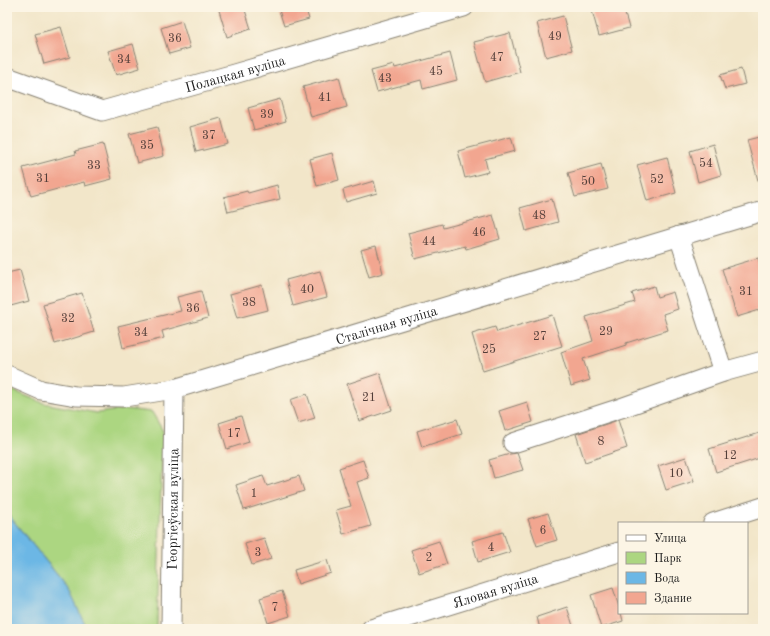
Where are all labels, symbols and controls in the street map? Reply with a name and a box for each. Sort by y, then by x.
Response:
house number: 49 [548,31,562,43]
house number: 36 [168,33,182,45]
house number: 47 [490,52,504,64]
street label: Полацкая вуліца [183,53,287,95]
house number: 34 [117,54,131,66]
house number: 45 [429,65,443,78]
house number: 43 [378,73,392,85]
house number: 41 [318,92,332,104]
house number: 39 [260,109,274,121]
house number: 37 [202,130,216,142]
house number: 35 [140,139,154,152]
house number: 54 [699,157,713,170]
house number: 33 [87,160,101,172]
house number: 31 [36,173,50,185]
house number: 52 [650,173,664,186]
house number: 50 [581,175,595,188]
house number: 48 [532,210,546,222]
house number: 46 [472,227,486,239]
house number: 44 [422,236,436,248]
house number: 40 [300,284,314,296]
house number: 31 [739,286,753,298]
house number: 38 [242,297,256,309]
house number: 36 [186,303,200,315]
street label: Сталічная вуліца [334,304,439,348]
house number: 32 [61,313,75,325]
house number: 29 [599,326,613,338]
house number: 34 [134,327,148,339]
house number: 27 [533,331,547,343]
house number: 25 [482,343,496,356]
house number: 21 [362,392,376,404]
house number: 17 [227,428,241,440]
house number: 8 [598,436,605,448]
street label: Георгіеўская вуліца [166,448,181,570]
house number: 12 [723,450,737,462]
house number: 10 [669,468,683,480]
house number: 1 [251,488,257,500]
legend [618,522,748,614]
house number: 6 [540,525,547,537]
text: Улица [654,533,687,545]
house number: 4 [488,542,495,554]
house number: 3 [255,547,261,559]
house number: 2 [426,552,432,564]
text: Парк [654,553,682,565]
street label: Яловая вуліца [451,572,540,611]
text: Вода [654,573,680,585]
text: Здание [654,593,692,605]
house number: 7 [272,602,278,614]

